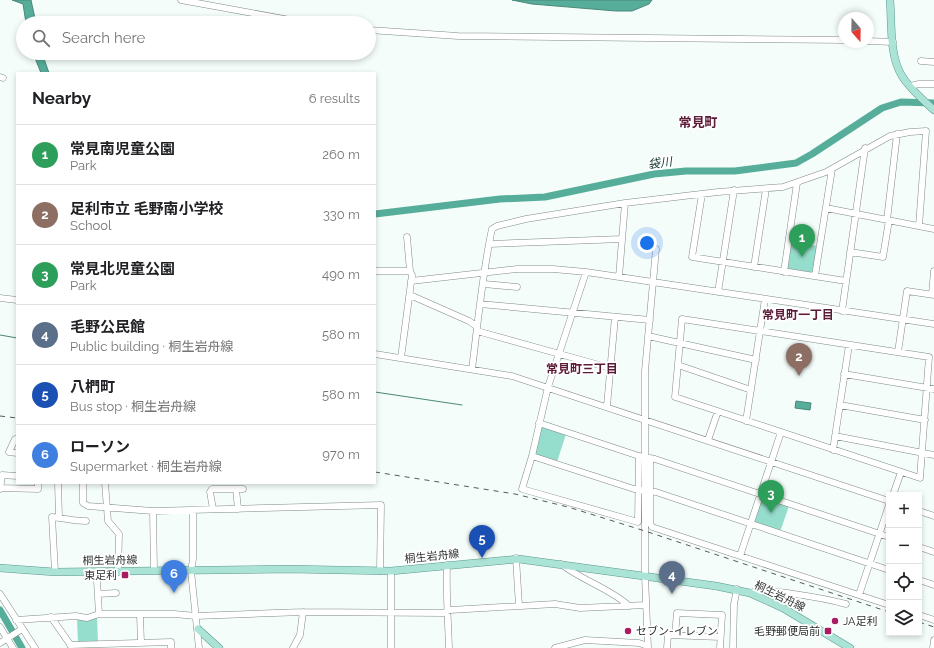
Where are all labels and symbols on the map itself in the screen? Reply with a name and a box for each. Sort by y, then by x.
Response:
north arrow [838,12,874,48]
district label: 常見町 [678,115,718,130]
water label: 袋川 [647,154,675,171]
pin: 1 [789,224,815,257]
your location [637,233,657,253]
district label: 常見町一丁目 [762,308,834,322]
pin: 2 [786,343,812,376]
district label: 常見町三丁目 [546,362,618,376]
pin: 3 [758,480,784,513]
pin: 5 [469,525,495,558]
street label: 桐生岩舟線 [404,547,460,566]
street label: 桐生岩舟線 [82,554,138,567]
pin: 6 [161,560,187,593]
pin: 4 [659,561,685,594]
place label: 東足利 [84,569,117,582]
marker: 東足利 [120,570,130,580]
street label: 桐生岩舟線 [752,579,807,614]
place label: JA足利 [843,615,878,628]
marker: JA足利 [830,616,840,626]
place label: セブン-イレブン [636,625,718,638]
place label: 毛野郵便局前 [754,625,820,638]
marker: セブン-イレブン [623,626,633,636]
marker: 毛野郵便局前 [823,626,833,636]

